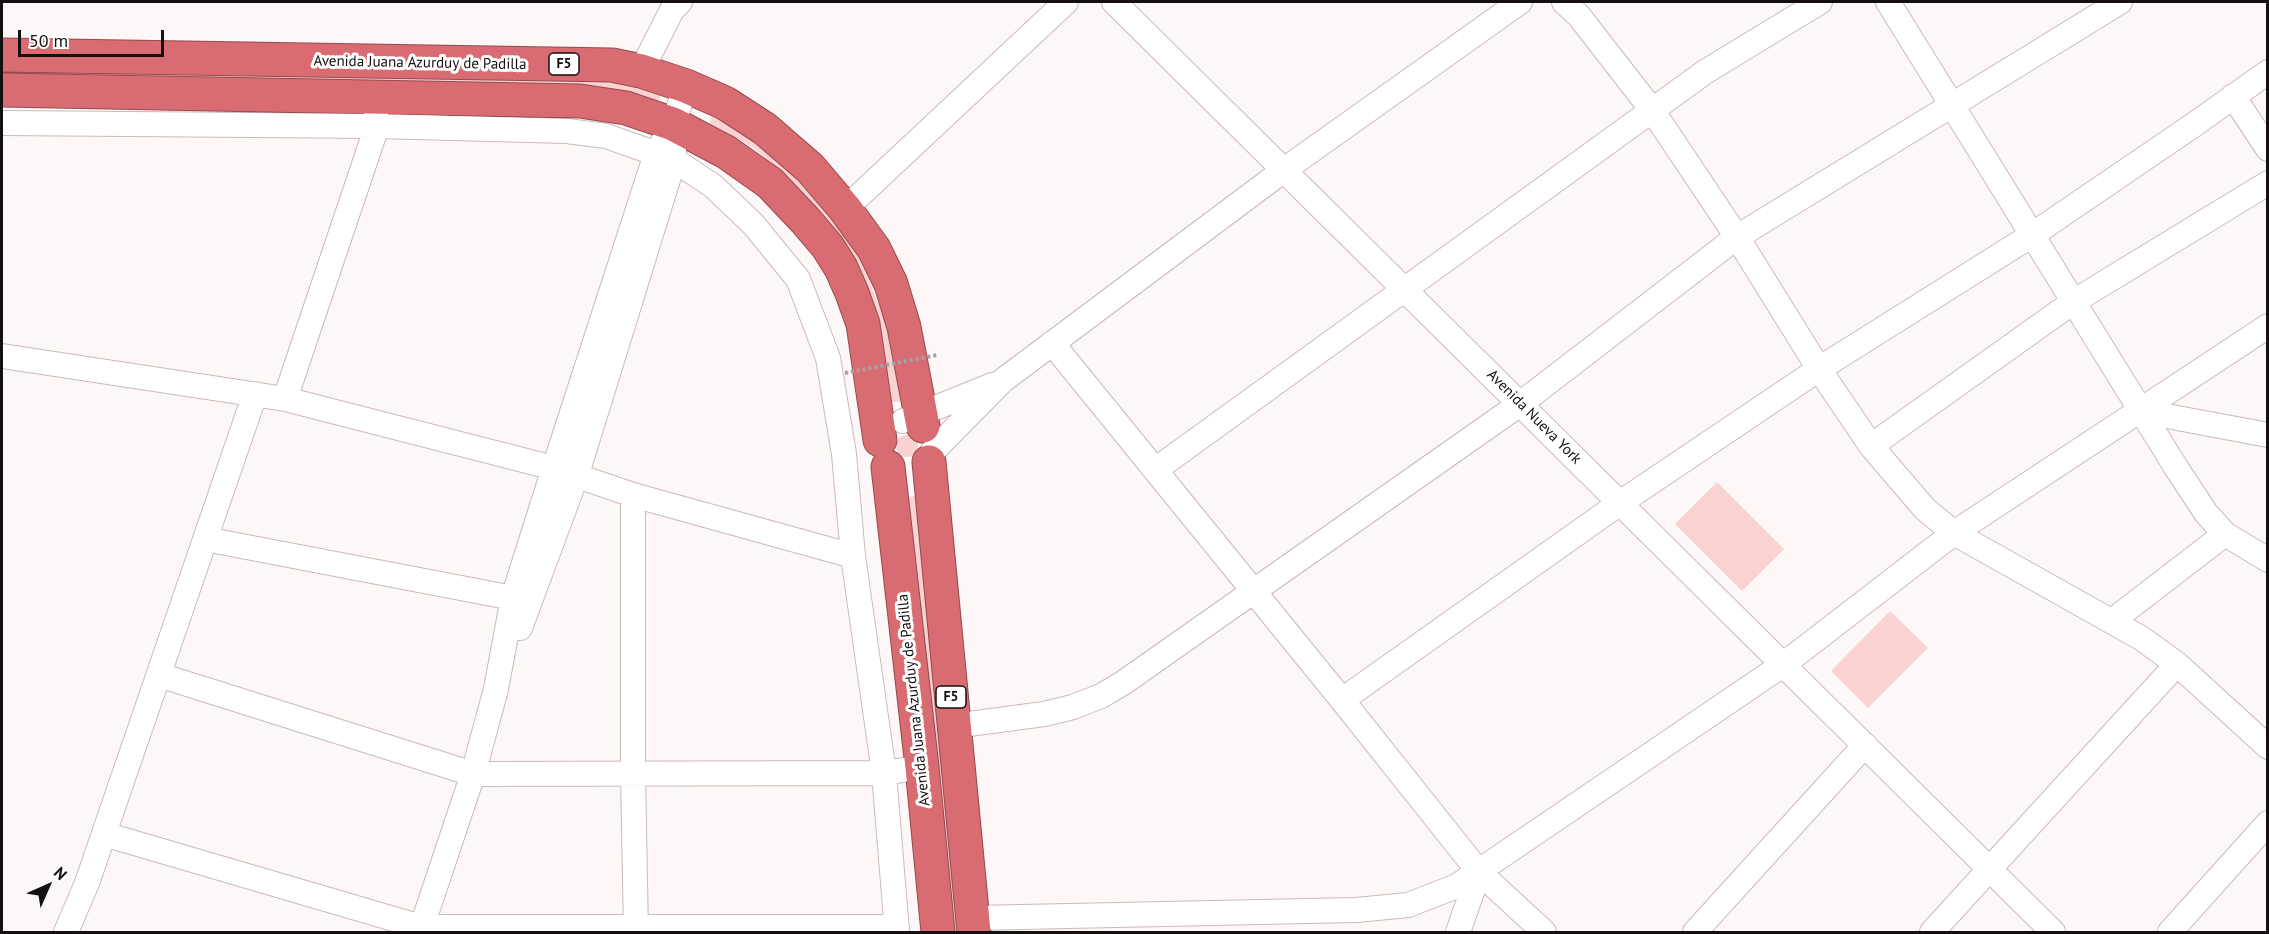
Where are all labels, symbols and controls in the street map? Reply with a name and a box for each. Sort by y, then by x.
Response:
scale bar [21,18,166,56]
text: 50 m [29,29,68,52]
street label: Avenida Juana Azurduy de Padilla [313,52,527,74]
road number: F5 [549,53,579,75]
street label: Avenida Nueva York [1483,366,1585,468]
street label: Avenida Juana Azurduy de Padilla [894,593,934,807]
road number: F5 [936,686,966,708]
north arrow [18,856,78,916]
text: N [50,862,72,884]

